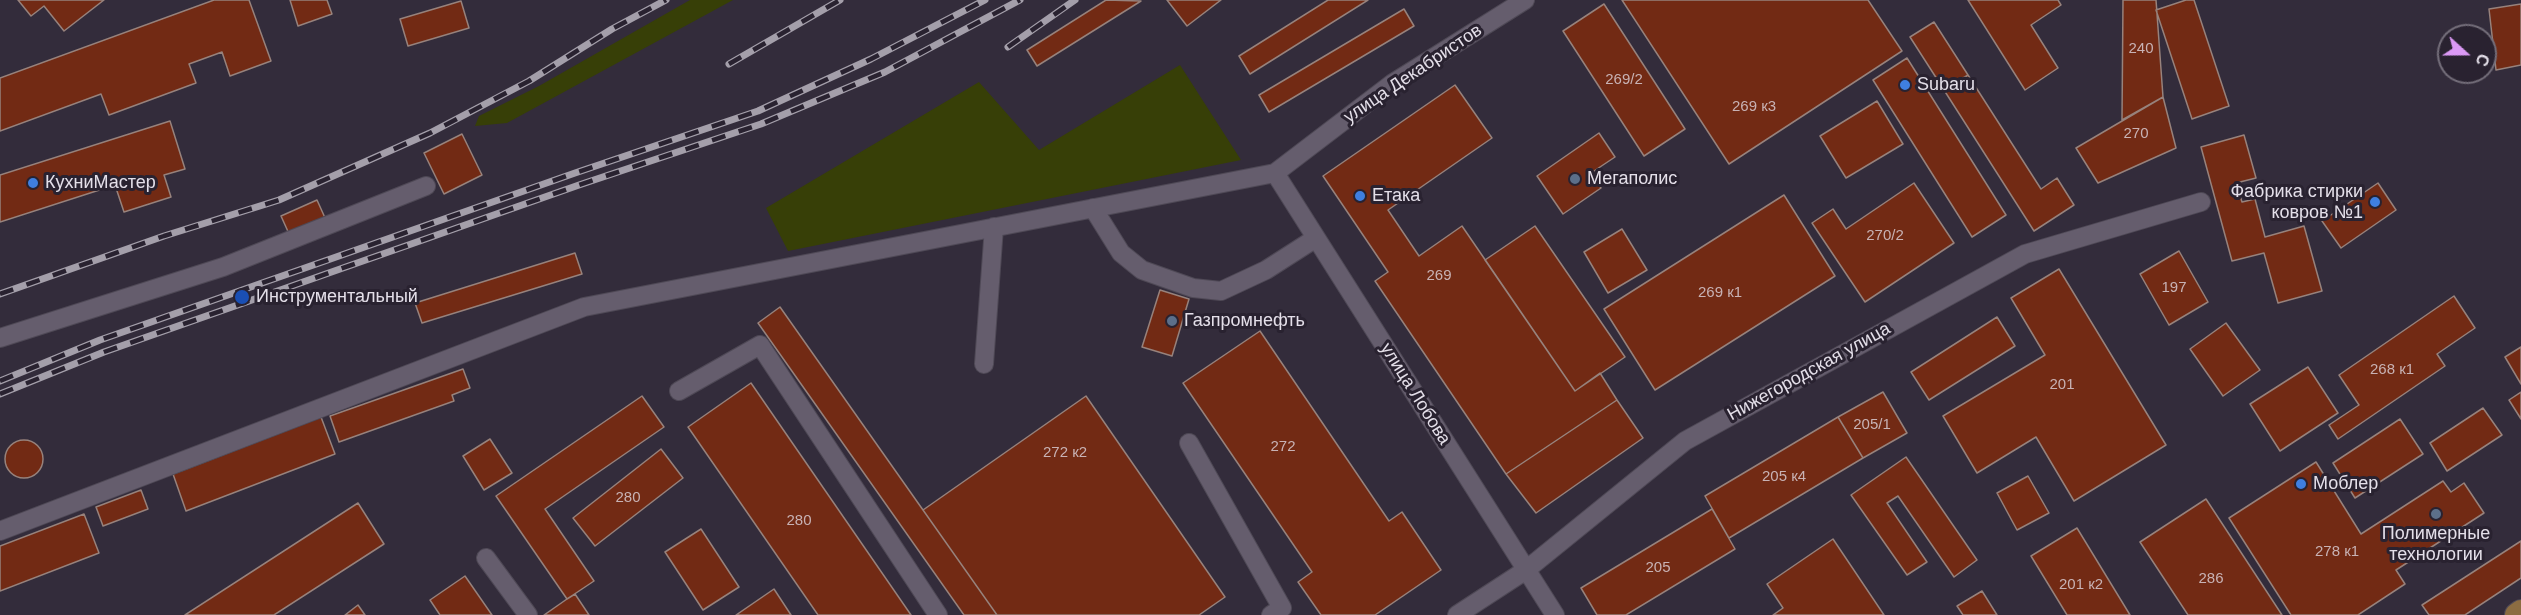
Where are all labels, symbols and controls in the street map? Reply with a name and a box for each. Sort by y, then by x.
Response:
street label: улица Декабристов [1340,20,1486,128]
north arrow [2437,24,2497,84]
house number: 240 [2128,40,2154,58]
text: С [2472,51,2492,68]
house number: 269/2 [1605,71,1643,89]
place label: Subaru [1917,74,1975,96]
marker: Subaru [1898,78,1912,92]
house number: 269 к3 [1732,98,1776,116]
house number: 270 [2123,125,2149,143]
place label: Мегаполис [1587,168,1677,190]
place label: КухниМастер [45,172,156,194]
marker: Мегаполис [1568,172,1582,186]
marker: КухниМастер [26,176,40,190]
place label: Фабрика стирки ковров №1 [2230,181,2363,224]
place label: Етака [1372,185,1420,207]
marker: Етака [1353,189,1367,203]
marker: Фабрика стирки ковров №1 [2368,195,2382,209]
house number: 270/2 [1866,227,1904,245]
house number: 269 [1426,267,1452,285]
house number: 197 [2161,279,2187,297]
house number: 269 к1 [1698,284,1742,302]
place label: Инструментальный [256,286,418,308]
marker: Инструментальный [233,288,251,306]
place label: Газпромнефть [1184,310,1305,332]
marker: Газпромнефть [1165,314,1179,328]
street label: Нижегородская улица [1724,318,1894,426]
street label: улица Лобова [1375,339,1455,449]
house number: 268 к1 [2370,361,2414,379]
house number: 201 [2049,376,2075,394]
house number: 205/1 [1853,416,1891,434]
house number: 272 [1270,438,1296,456]
house number: 272 к2 [1043,444,1087,462]
house number: 205 к4 [1762,468,1806,486]
place label: Моблер [2313,473,2378,495]
marker: Моблер [2294,477,2308,491]
house number: 280 [615,489,641,507]
marker: Полимерные технологии [2429,507,2443,521]
house number: 280 [786,512,812,530]
place label: Полимерные технологии [2382,523,2490,566]
house number: 278 к1 [2315,543,2359,561]
house number: 205 [1645,559,1671,577]
house number: 286 [2198,570,2224,588]
house number: 201 к2 [2059,576,2103,594]

